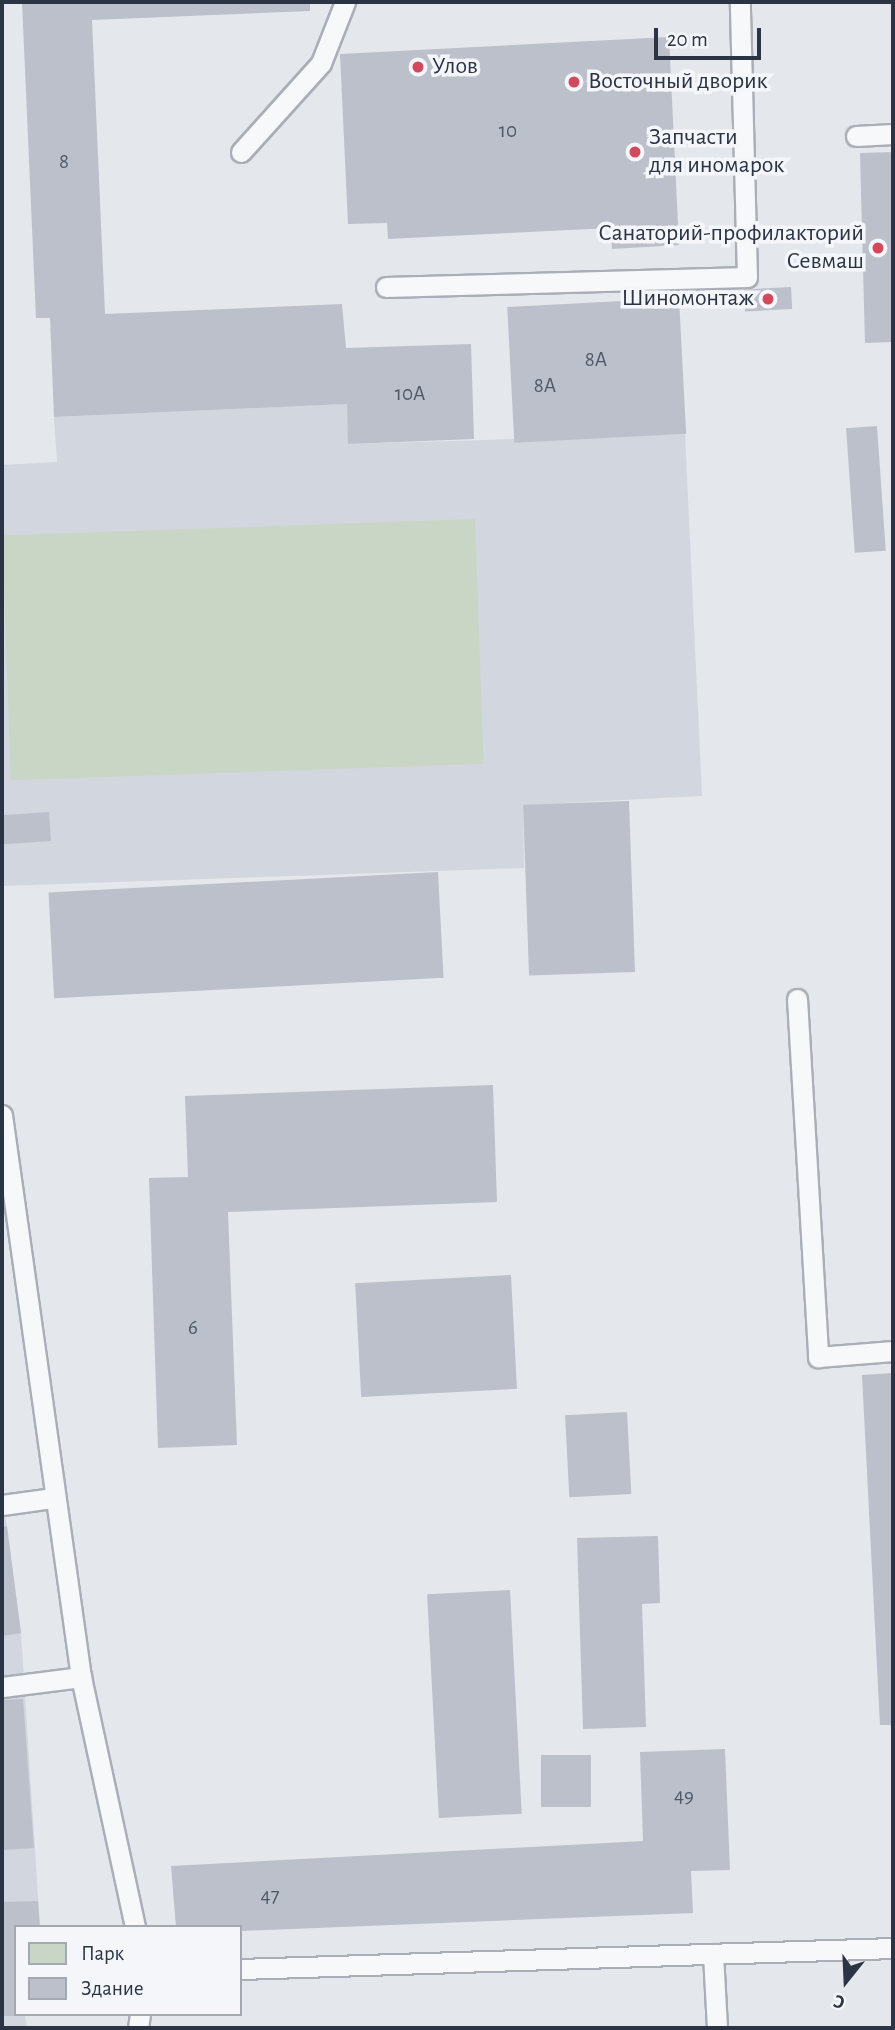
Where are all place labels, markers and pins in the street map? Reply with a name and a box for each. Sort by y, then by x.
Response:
place label: Улов [432,53,478,81]
marker: Улов [410,59,426,75]
place label: Восточный дворик [588,68,767,96]
marker: Восточный дворик [566,74,582,90]
place label: Запчасти для иномарок [649,124,784,180]
marker: Запчасти для иномарок [627,144,643,160]
place label: Санаторий-профилакторий Севмаш [598,220,864,276]
marker: Санаторий-профилакторий Севмаш [870,240,886,256]
place label: Шиномонтаж [621,285,754,313]
marker: Шиномонтаж [760,291,776,307]

